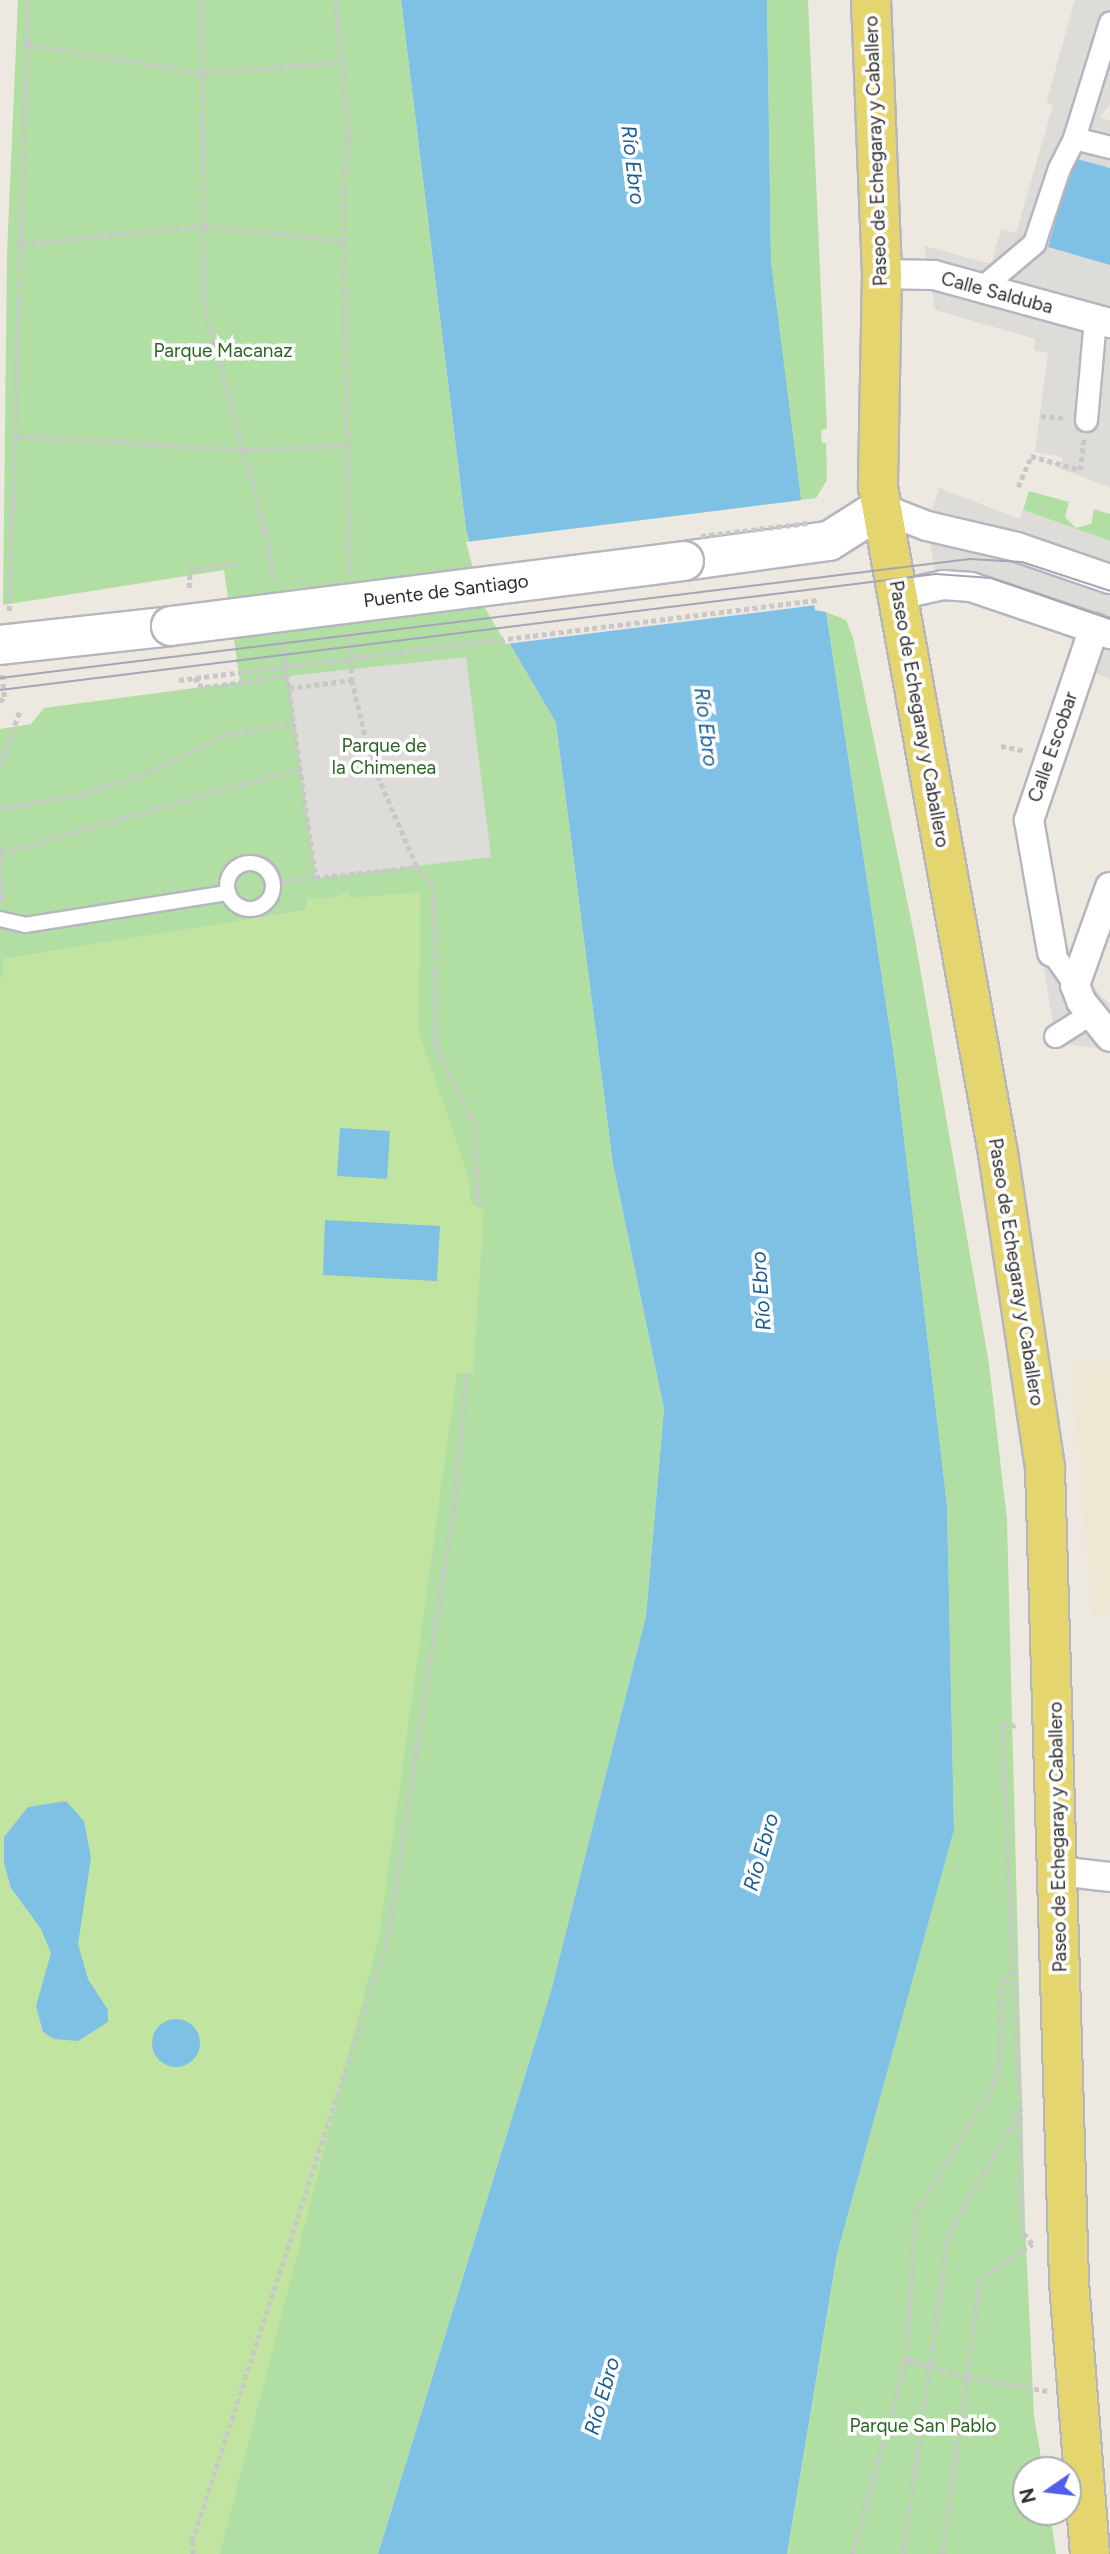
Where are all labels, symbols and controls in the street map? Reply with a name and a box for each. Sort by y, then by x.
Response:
street label: Paseo de Echegaray y Caballero [860,15,892,287]
water label: Río Ebro [616,124,650,206]
street label: Calle Salduba [939,267,1055,319]
park label: Parque Macanaz [154,340,292,362]
street label: Puente de Santiago [362,570,530,612]
street label: Paseo de Echegaray y Caballero [884,579,954,849]
water label: Río Ebro [689,686,723,768]
street label: Calle Escobar [1023,689,1083,805]
park label: Parque de la Chimenea [332,735,436,779]
street label: Paseo de Echegaray y Caballero [984,1137,1048,1407]
water label: Río Ebro [746,1250,776,1332]
street label: Paseo de Echegaray y Caballero [1044,1701,1072,1973]
water label: Río Ebro [738,1810,784,1894]
water label: Río Ebro [579,2354,625,2438]
park label: Parque San Pablo [849,2415,997,2437]
north arrow [1012,2456,1082,2526]
text: N [1015,2486,1041,2506]

